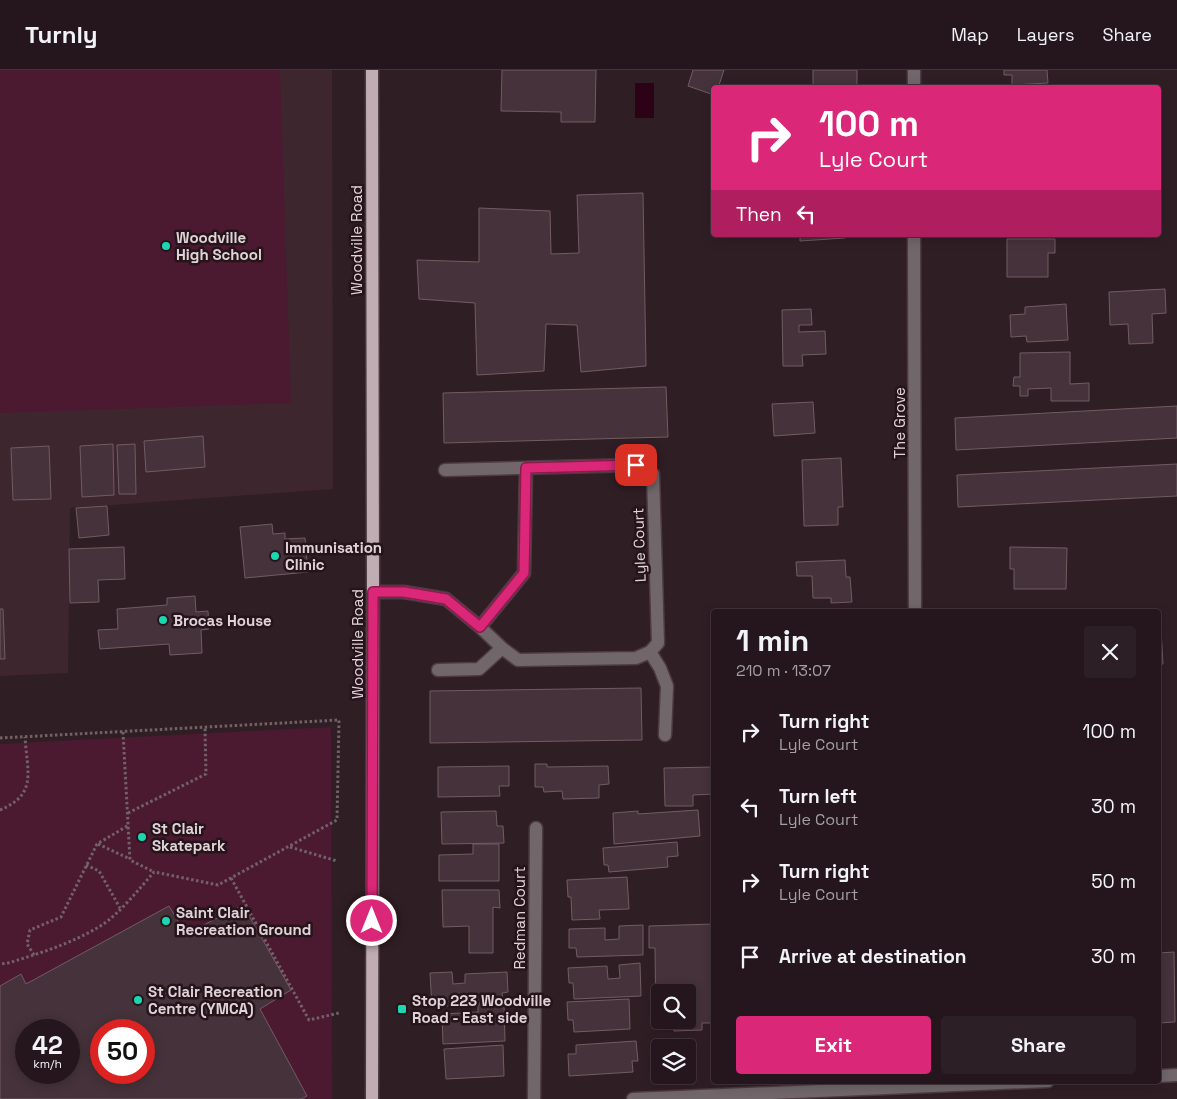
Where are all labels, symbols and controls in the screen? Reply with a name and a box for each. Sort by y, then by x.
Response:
text: Turnly [25,19,98,50]
text: Map [951,23,989,46]
text: Layers [1017,23,1074,46]
text: Share [1102,23,1152,46]
text: 100 m [819,102,919,146]
icon: right [736,105,801,170]
text: Lyle Court [819,145,928,173]
street label: Woodville Road [347,185,366,295]
icon: left [792,200,820,228]
text: Then [736,202,782,227]
place label: Woodville High School [176,228,262,264]
marker: Woodville High School [160,240,172,252]
street label: The Grove [890,387,909,459]
pin [615,444,657,486]
icon: arrive [622,451,650,479]
street label: Lyle Court [628,507,650,582]
place label: Immunisation Clinic [285,538,382,574]
marker: Immunisation Clinic [269,550,281,562]
street label: Woodville Road [348,589,367,699]
place label: Brocas House [173,611,272,630]
marker: Brocas House [157,614,169,626]
text: 1 min [736,621,809,660]
button: close [1084,626,1136,678]
text: 210 m · 13:07 [736,660,831,681]
text: Turn right [779,709,869,734]
icon: right [736,718,764,746]
text: 100 m [1082,719,1136,744]
text: Lyle Court [779,734,858,755]
text: Turn left [779,784,857,809]
icon: left [736,793,764,821]
text: 30 m [1091,794,1136,819]
text: Lyle Court [779,809,858,830]
place label: St Clair Skatepark [152,819,226,855]
marker: St Clair Skatepark [136,831,148,843]
text: Turn right [779,859,869,884]
street label: Redman Court [510,866,529,970]
icon: right [736,868,764,896]
text: 50 m [1091,869,1136,894]
text: Lyle Court [779,884,858,905]
position arrow [345,894,397,946]
place label: Saint Clair Recreation Ground [176,903,311,939]
marker: Saint Clair Recreation Ground [160,915,172,927]
icon: arrive [736,943,764,971]
text: Arrive at destination [779,944,967,969]
text: 30 m [1091,944,1136,969]
place label: St Clair Recreation Centre (YMCA) [148,982,282,1018]
map controls [651,984,696,1084]
button: search [651,984,696,1029]
place label: Stop 223 Woodville Road - East side [412,991,551,1027]
marker: St Clair Recreation Centre (YMCA) [132,994,144,1006]
marker: Stop 223 Woodville Road - East side [396,1003,408,1015]
button: Exit [736,1016,931,1074]
button: Share [941,1016,1136,1074]
speed limit sign: 50 [90,1019,155,1084]
text: 42 [32,1029,63,1061]
button: layers [651,1039,696,1084]
text: km/h [33,1056,62,1072]

